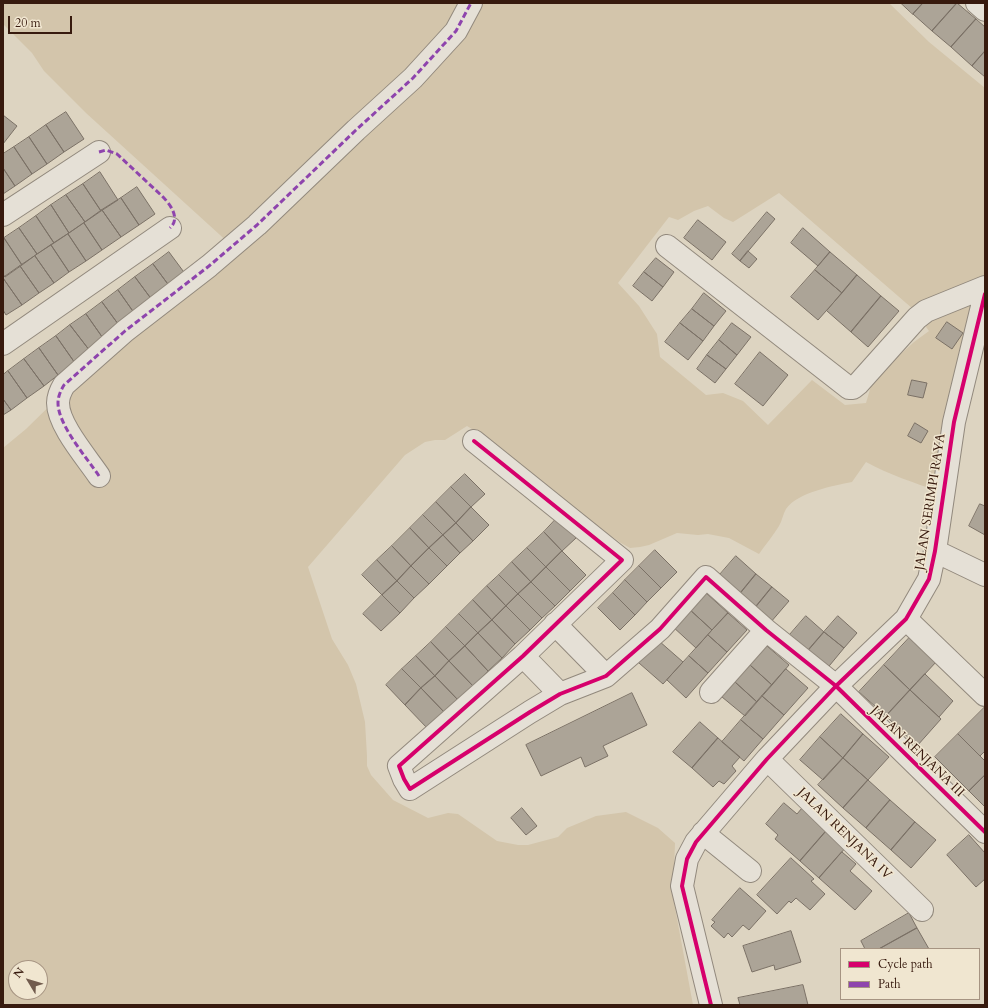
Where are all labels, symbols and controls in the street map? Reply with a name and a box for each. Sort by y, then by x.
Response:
scale bar [10,8,74,34]
text: 20 m [15,15,41,31]
street label: JALAN SERIMPI RAYA [912,432,950,572]
street label: JALAN RENJANA III [867,703,967,801]
street label: JALAN RENJANA IV [794,785,894,883]
legend [840,948,980,1000]
text: Cycle path [878,956,933,972]
north arrow [8,960,48,1000]
text: N [10,965,28,981]
text: Path [878,976,901,992]

